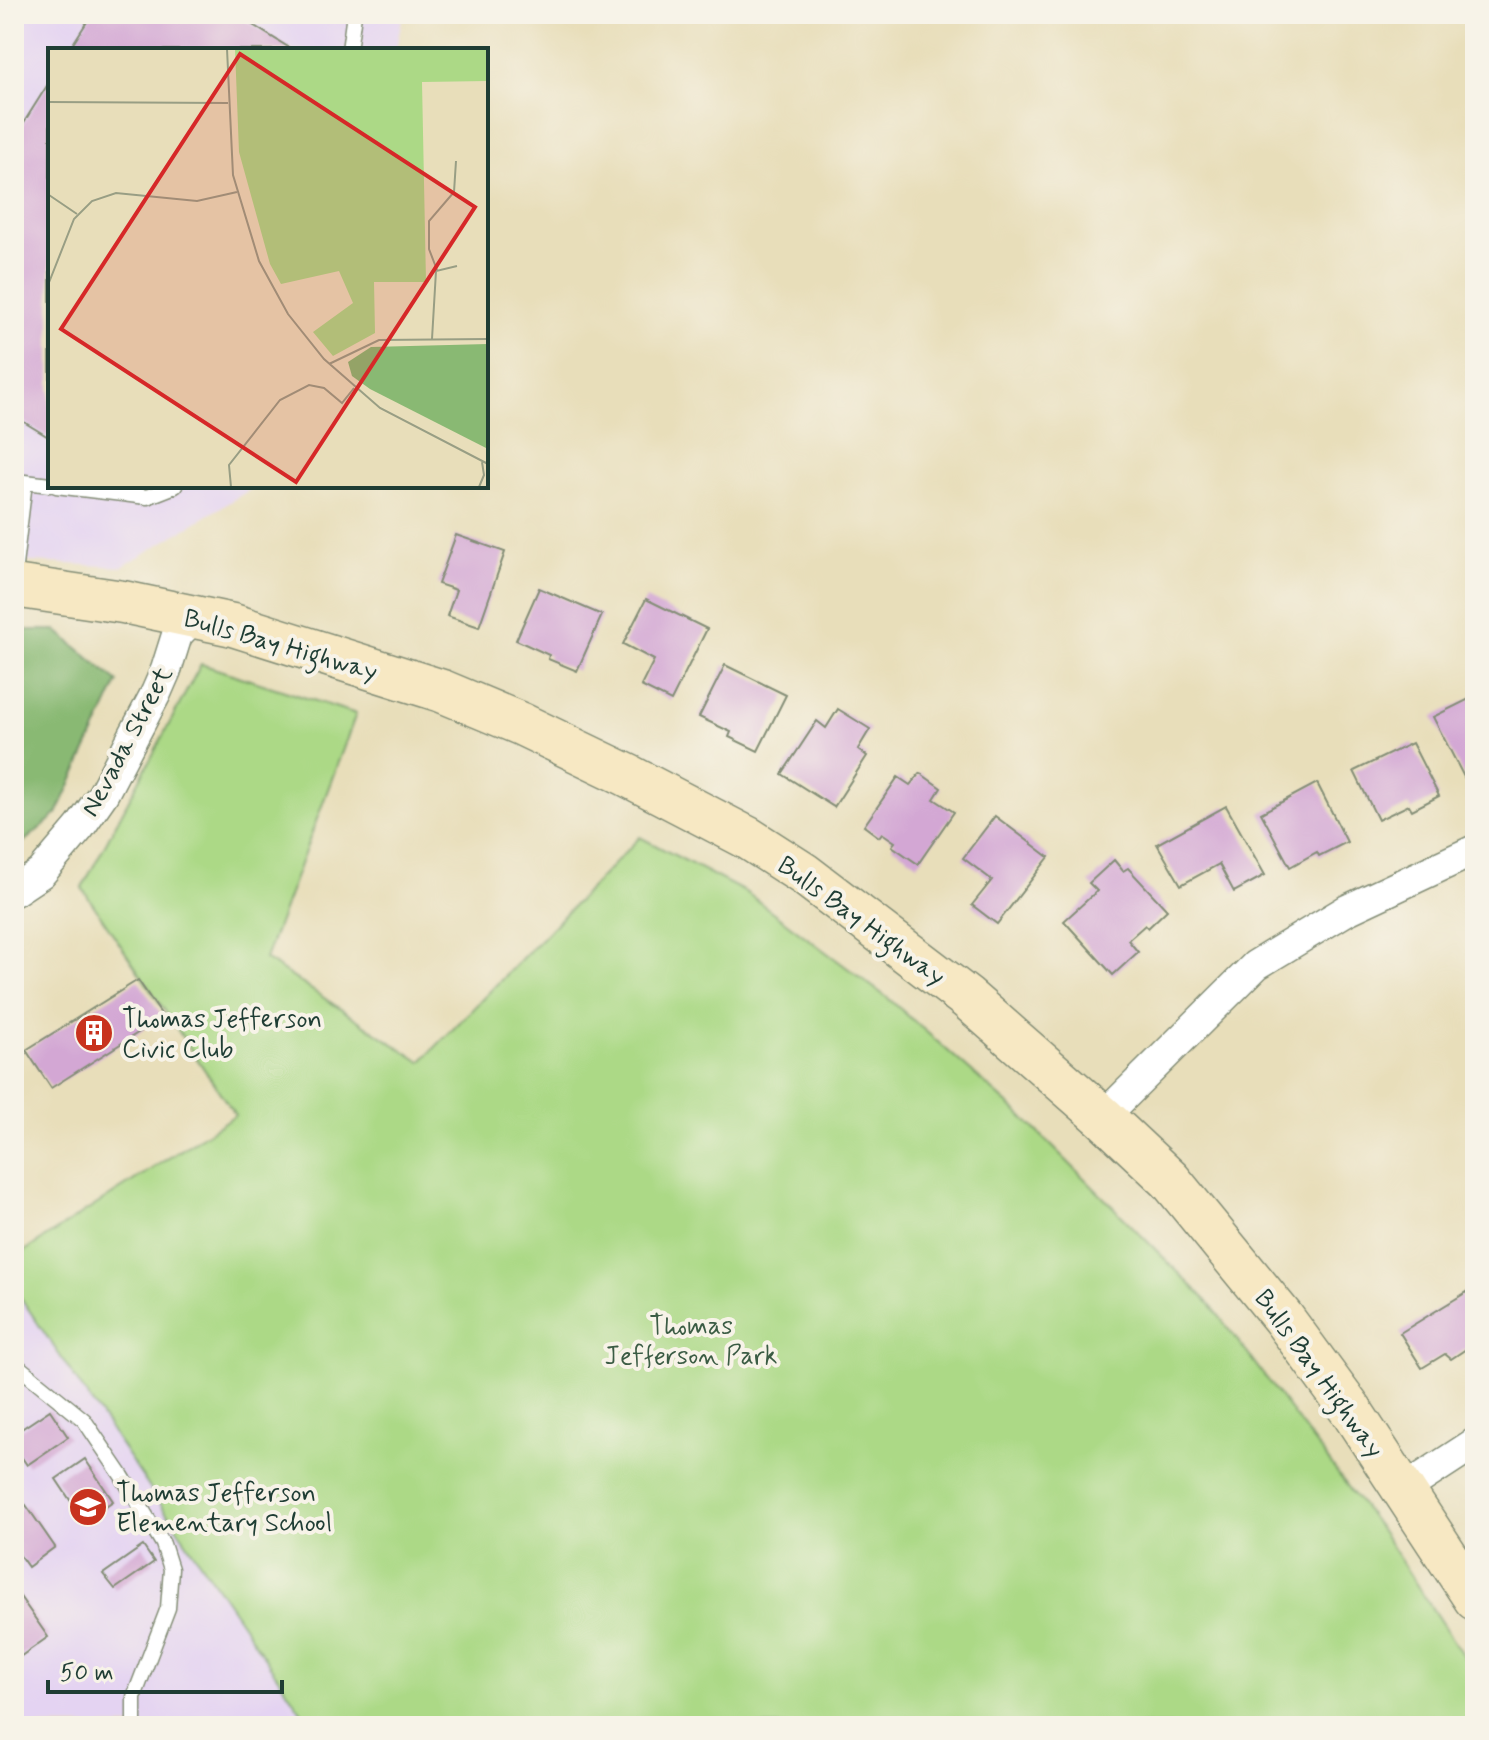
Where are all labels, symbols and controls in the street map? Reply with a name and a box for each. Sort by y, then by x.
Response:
inset map [48,48,488,488]
street label: Bulls Bay Highway [179,602,381,693]
street label: Nevada Street [74,661,182,823]
street label: Bulls Bay Highway [768,849,952,997]
place label: Thomas Jefferson Civic Club [122,1003,322,1067]
building icon: Thomas Jefferson Civic Club [73,1012,115,1054]
street label: Bulls Bay Highway [1243,1283,1391,1467]
park label: Thomas Jefferson Park [605,1310,778,1374]
place label: Thomas Jefferson Elementary School [116,1477,332,1541]
school or university icon: Thomas Jefferson Elementary School [67,1486,109,1528]
scale bar [48,1644,282,1694]
text: 50 m [60,1658,114,1689]

